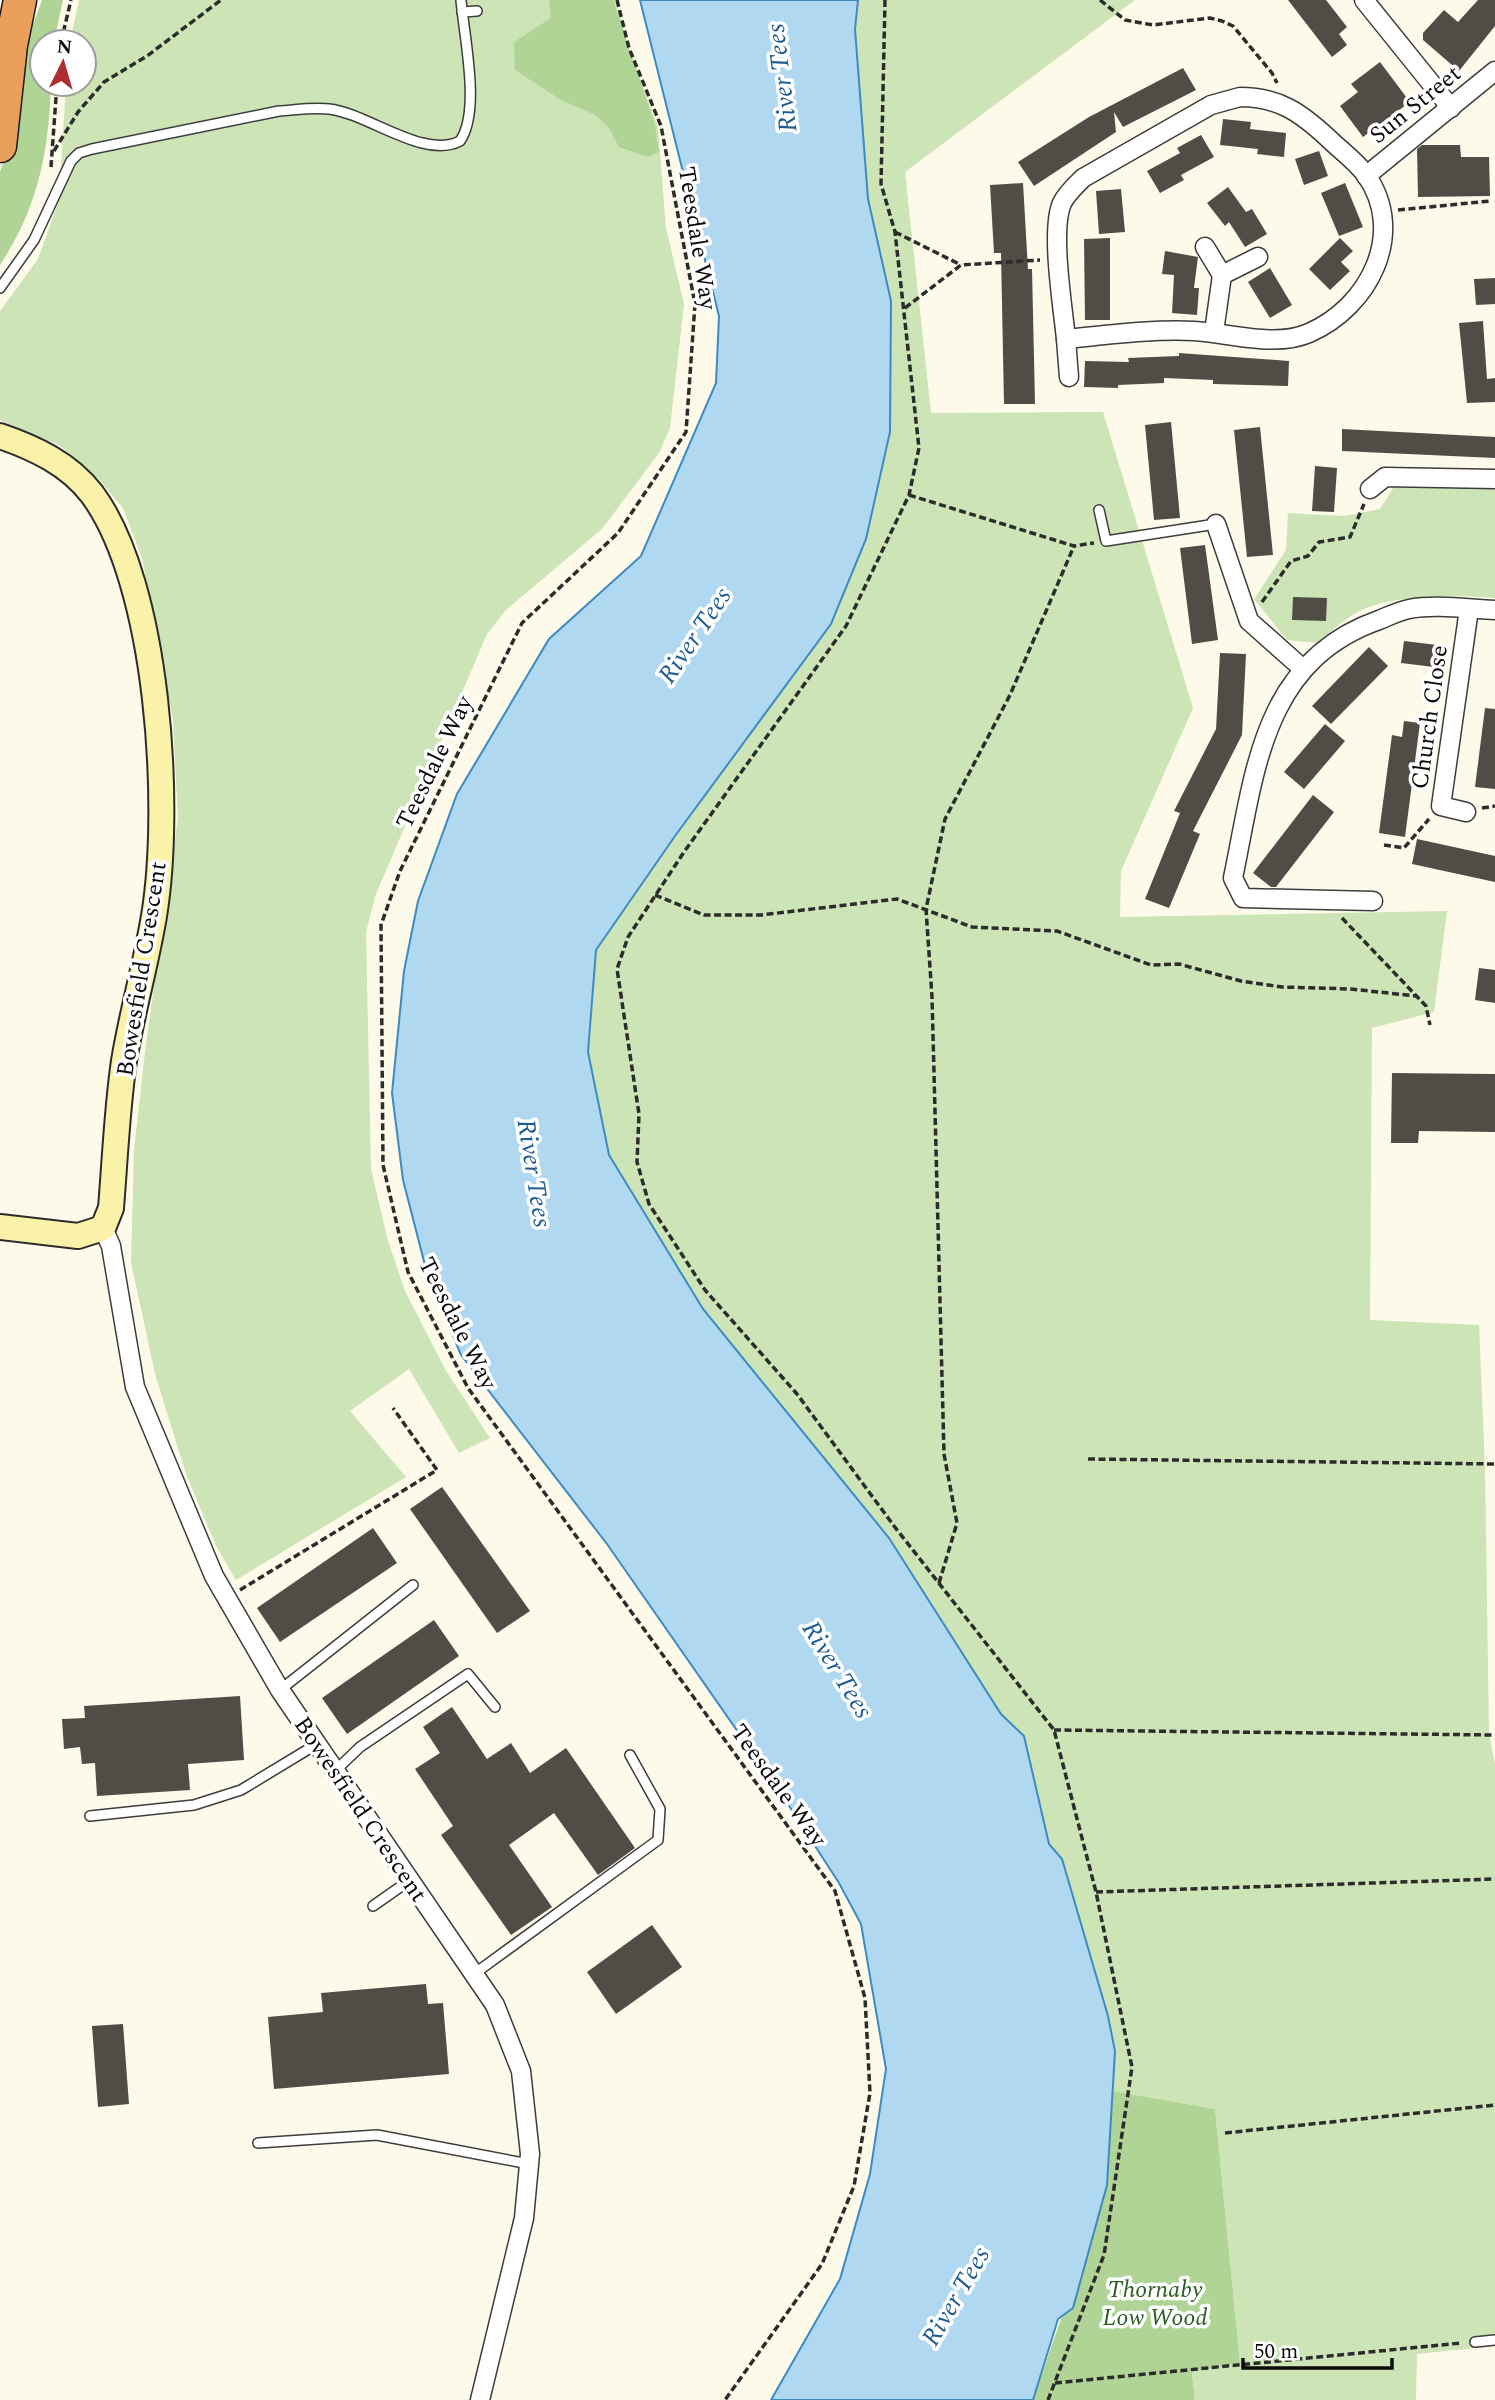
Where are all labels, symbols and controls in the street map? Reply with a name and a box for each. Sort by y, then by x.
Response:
water label: River Tees [756,21,808,134]
north arrow [28,28,98,98]
text: N [55,32,73,63]
street label: Sun Street [1362,56,1469,153]
street label: Teesdale Way [668,164,726,314]
water label: River Tees [648,579,742,692]
street label: Church Close [1402,643,1458,792]
street label: Teesdale Way [387,688,483,835]
street label: Bowesfield Crescent [107,859,177,1079]
water label: River Tees [506,1116,562,1230]
street label: Teesdale Way [408,1251,507,1397]
water label: River Tees [791,1613,883,1726]
street label: Bowesfield Crescent [284,1709,436,1910]
street label: Teesdale Way [721,1717,836,1856]
water label: River Tees [911,2239,1000,2354]
park label: Thornaby Low Wood [1102,2272,1208,2336]
scale bar [1243,2326,1392,2370]
text: 50 m [1254,2336,1298,2368]

